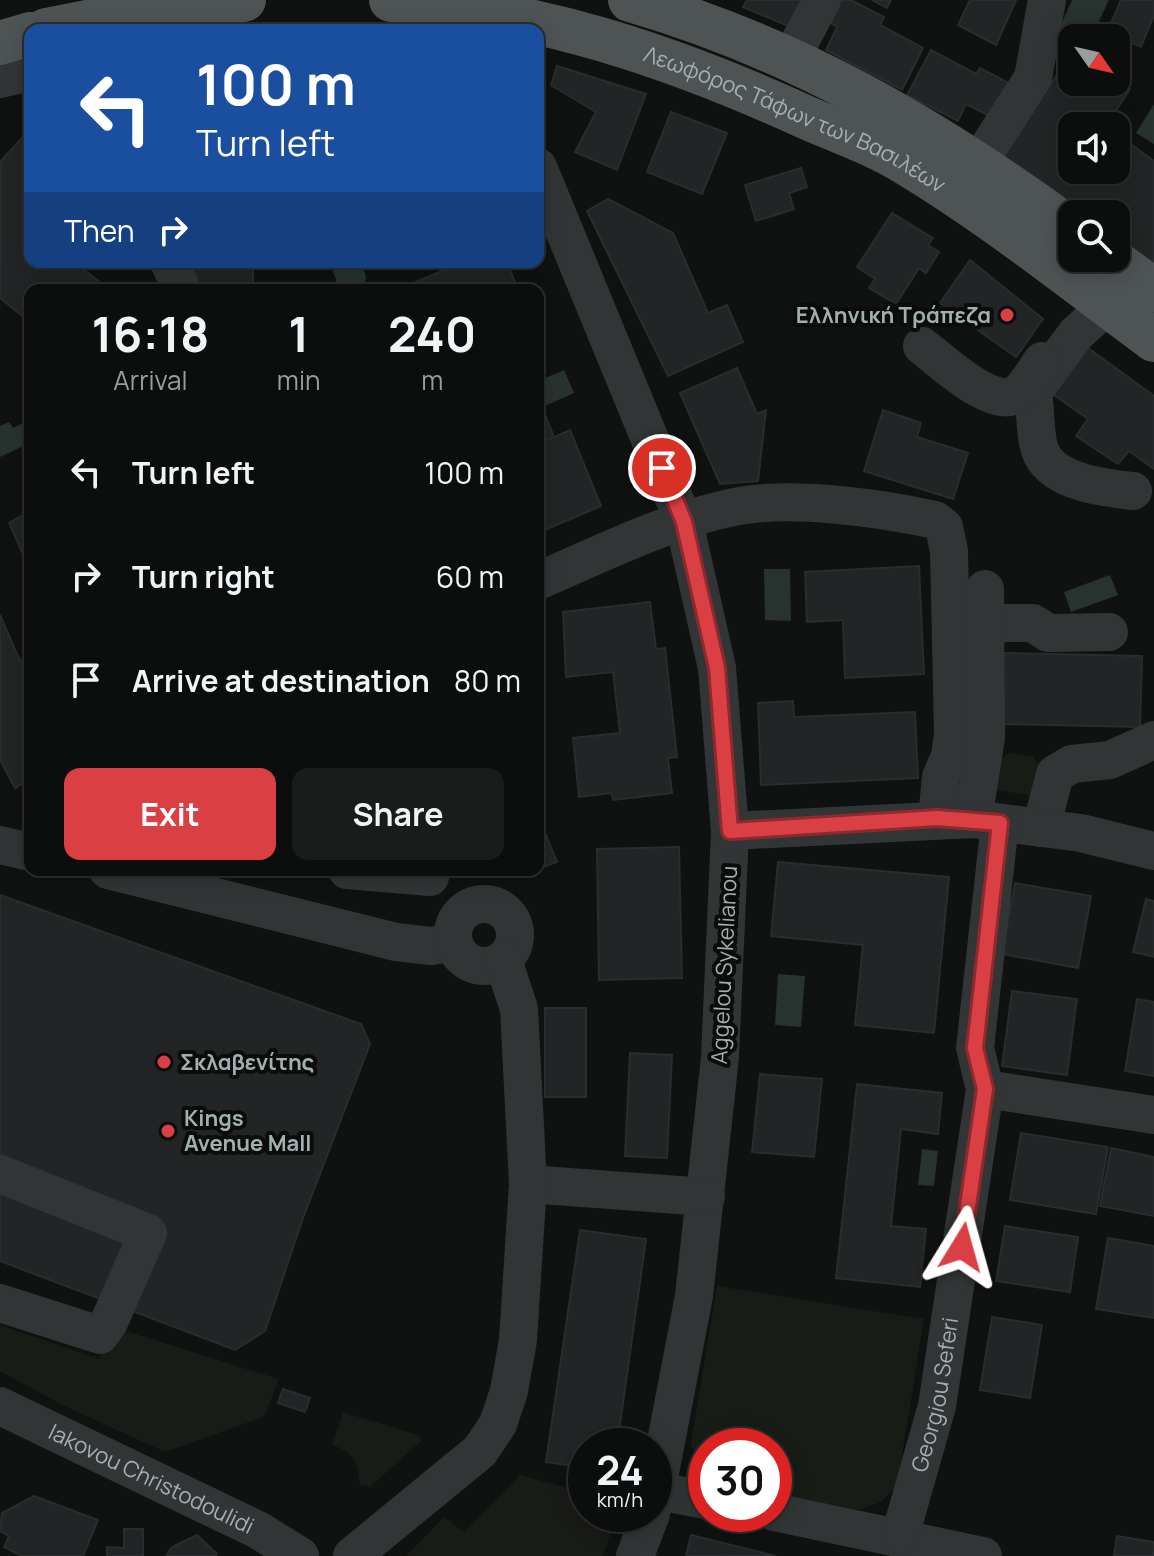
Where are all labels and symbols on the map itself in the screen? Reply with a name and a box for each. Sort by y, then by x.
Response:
north arrow [1058,24,1130,96]
street label: Λεωφόρος Τάφων των Βασιλέων [640,39,952,200]
place label: Ελληνική Τράπεζα [796,300,991,330]
marker: Ελληνική Τράπεζα [998,306,1016,324]
pin [628,434,696,502]
street label: Aggelou Sykelianou [704,865,744,1065]
place label: Σκλαβενίτης [180,1047,314,1077]
marker: Σκλαβενίτης [155,1053,173,1071]
place label: Kings Avenue Mall [184,1103,312,1158]
marker: Kings Avenue Mall [159,1122,177,1140]
position arrow [920,1205,1004,1289]
street label: Georgiou Seferi [904,1315,965,1475]
street label: Iakovou Christodoulidi [44,1417,259,1541]
speed limit sign: 30 [688,1428,792,1532]

